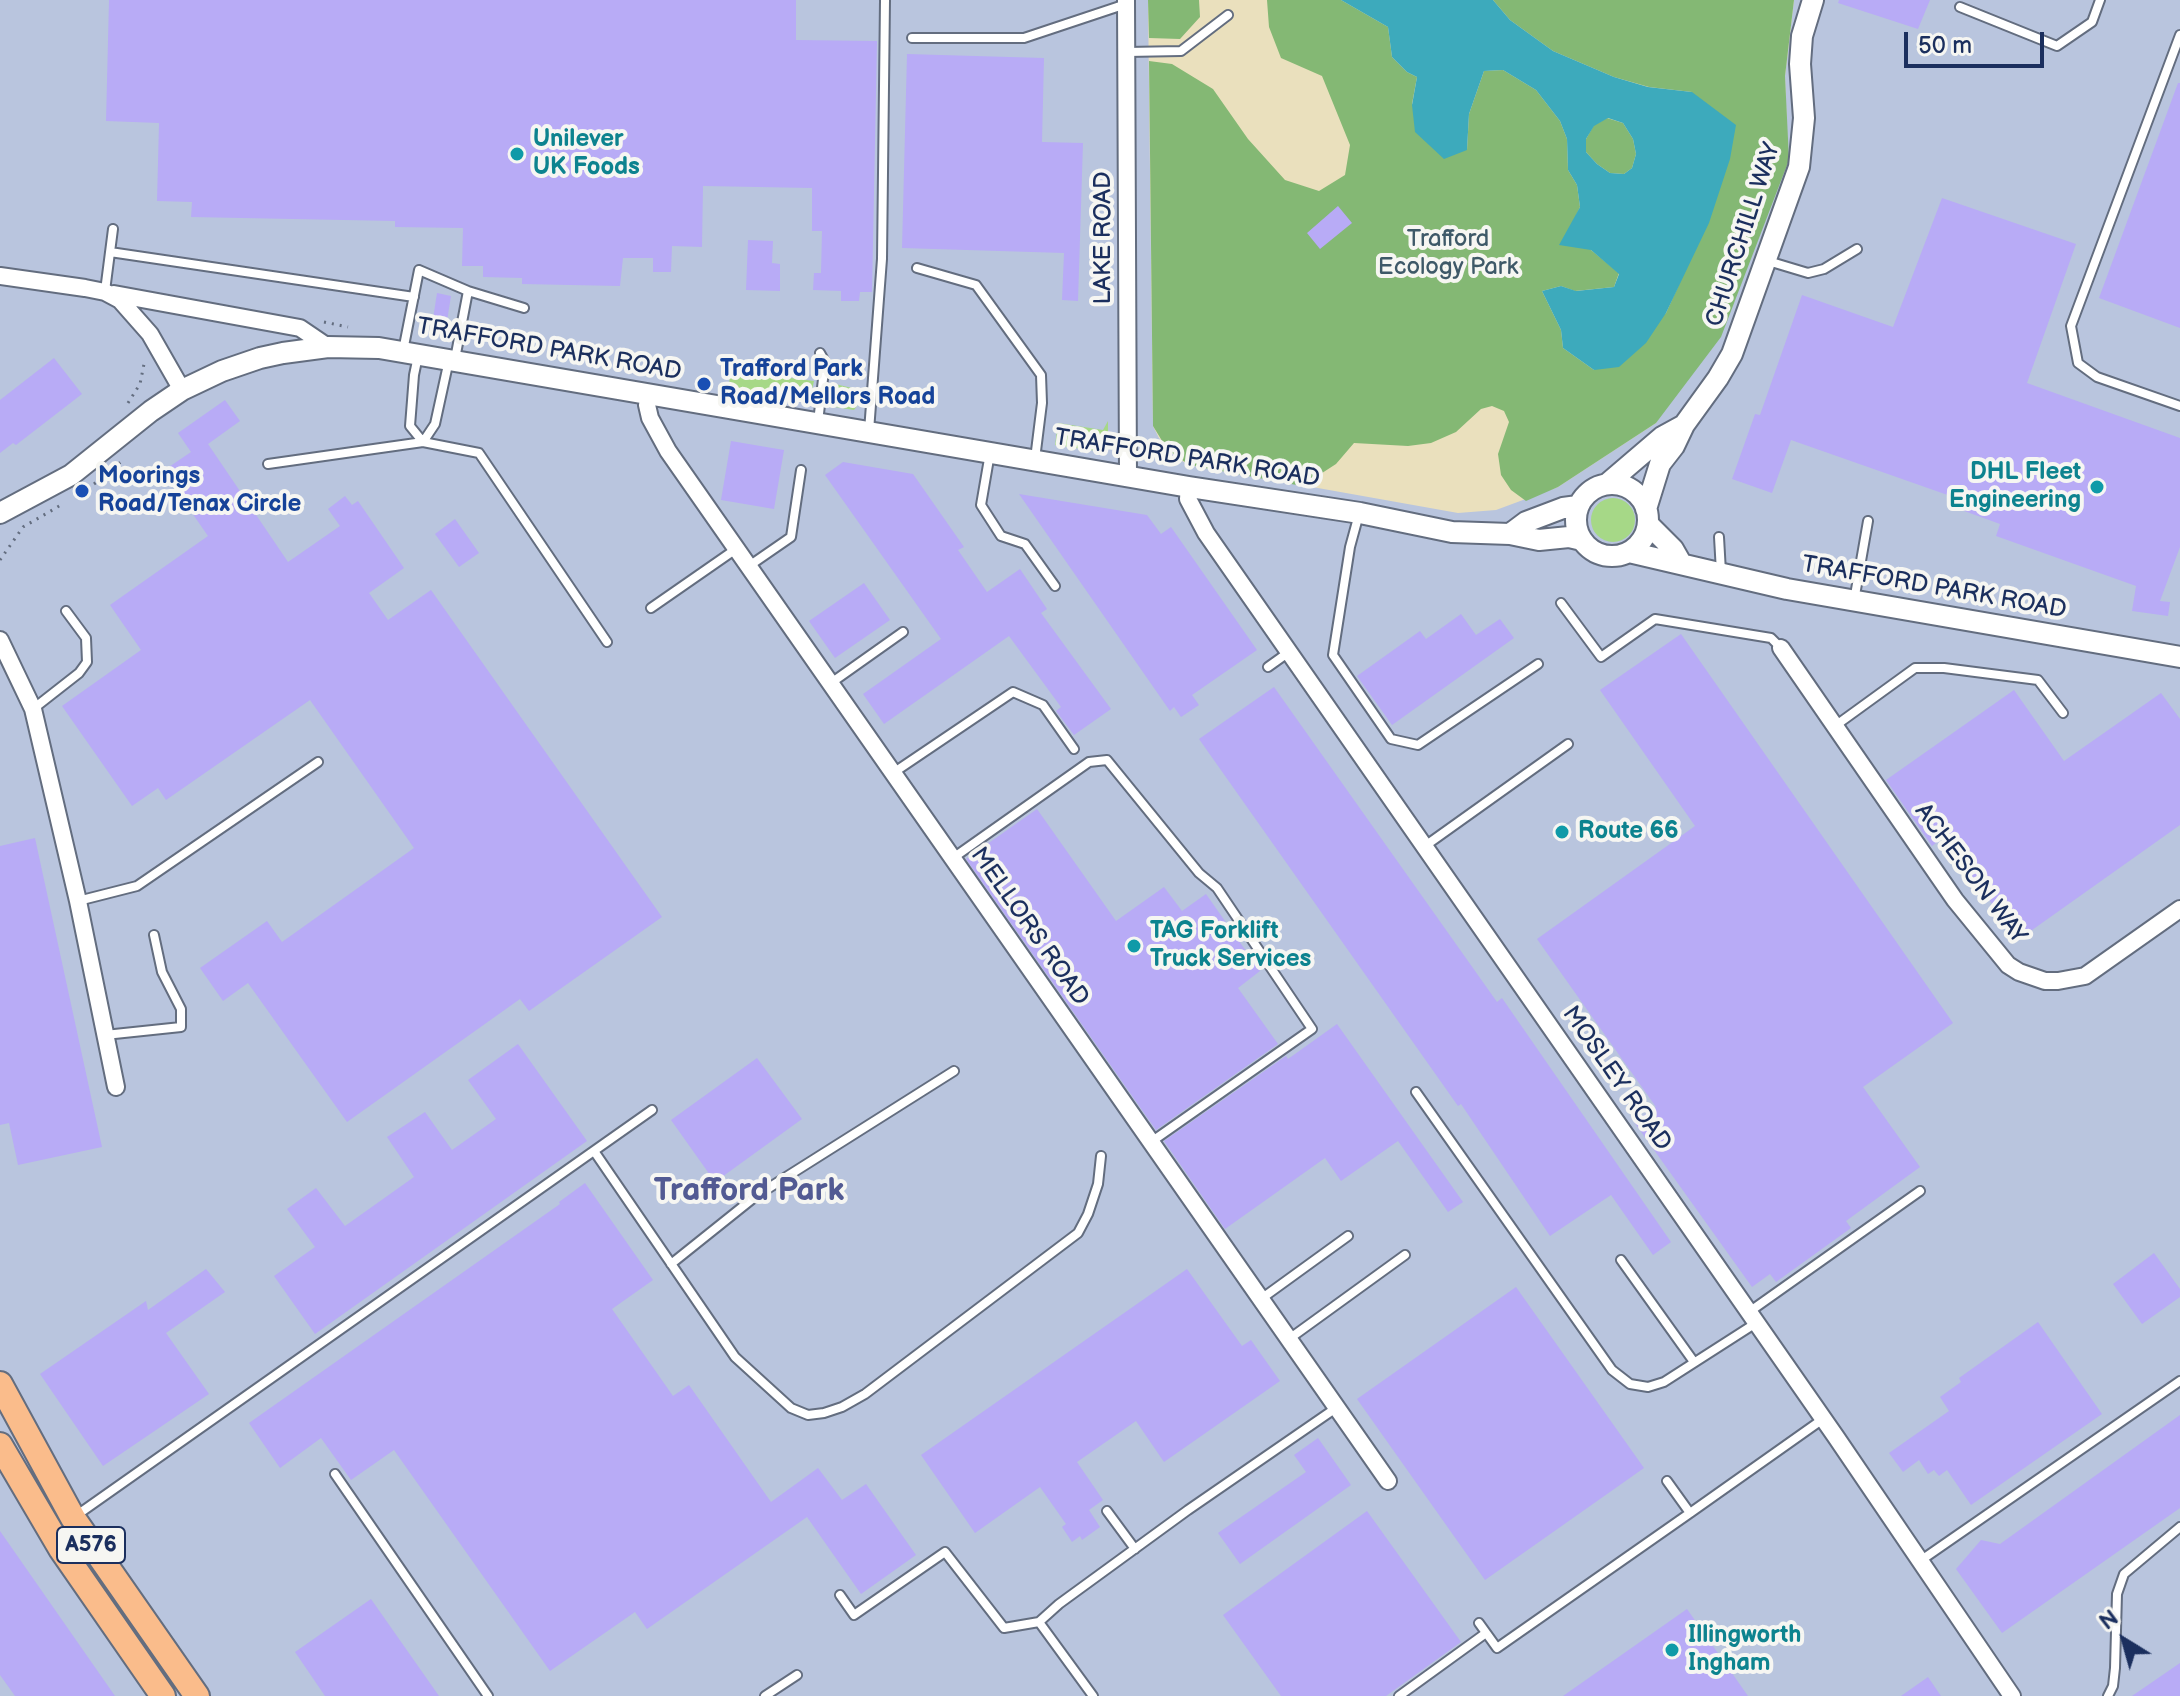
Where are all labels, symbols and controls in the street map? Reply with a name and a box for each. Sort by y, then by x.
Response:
scale bar [1908,16,2048,66]
text: 50 m [1918,31,1972,60]
place label: Unilever UK Foods [533,126,640,182]
street label: CHURCHILL WAY [1701,139,1787,331]
marker: Unilever UK Foods [508,145,526,163]
street label: LAKE ROAD [1090,171,1118,305]
park label: Trafford Ecology Park [1378,226,1518,282]
street label: TRAFFORD PARK ROAD [415,313,683,387]
place label: Trafford Park Road/Mellors Road [720,356,935,412]
marker: Trafford Park Road/Mellors Road [695,375,713,393]
street label: TRAFFORD PARK ROAD [1052,424,1322,494]
place label: DHL Fleet Engineering [1949,459,2081,515]
place label: Moorings Road/Tenax Circle [98,463,301,519]
marker: DHL Fleet Engineering [2088,478,2106,496]
marker: Moorings Road/Tenax Circle [73,482,91,500]
street label: TRAFFORD PARK ROAD [1800,551,2068,625]
street label: ACHESON WAY [1908,798,2032,950]
place label: Route 66 [1578,818,1679,846]
marker: Route 66 [1553,823,1571,841]
street label: MELLORS ROAD [964,842,1094,1012]
place label: TAG Forklift Truck Services [1150,918,1311,974]
marker: TAG Forklift Truck Services [1125,937,1143,955]
street label: MOSLEY ROAD [1555,1001,1677,1157]
district label: Trafford Park [654,1173,844,1211]
road number: A576 [57,1527,125,1563]
north arrow [2084,1600,2164,1680]
text: N [2095,1605,2124,1636]
place label: Illingworth Ingham [1688,1622,1801,1678]
marker: Illingworth Ingham [1663,1641,1681,1659]

